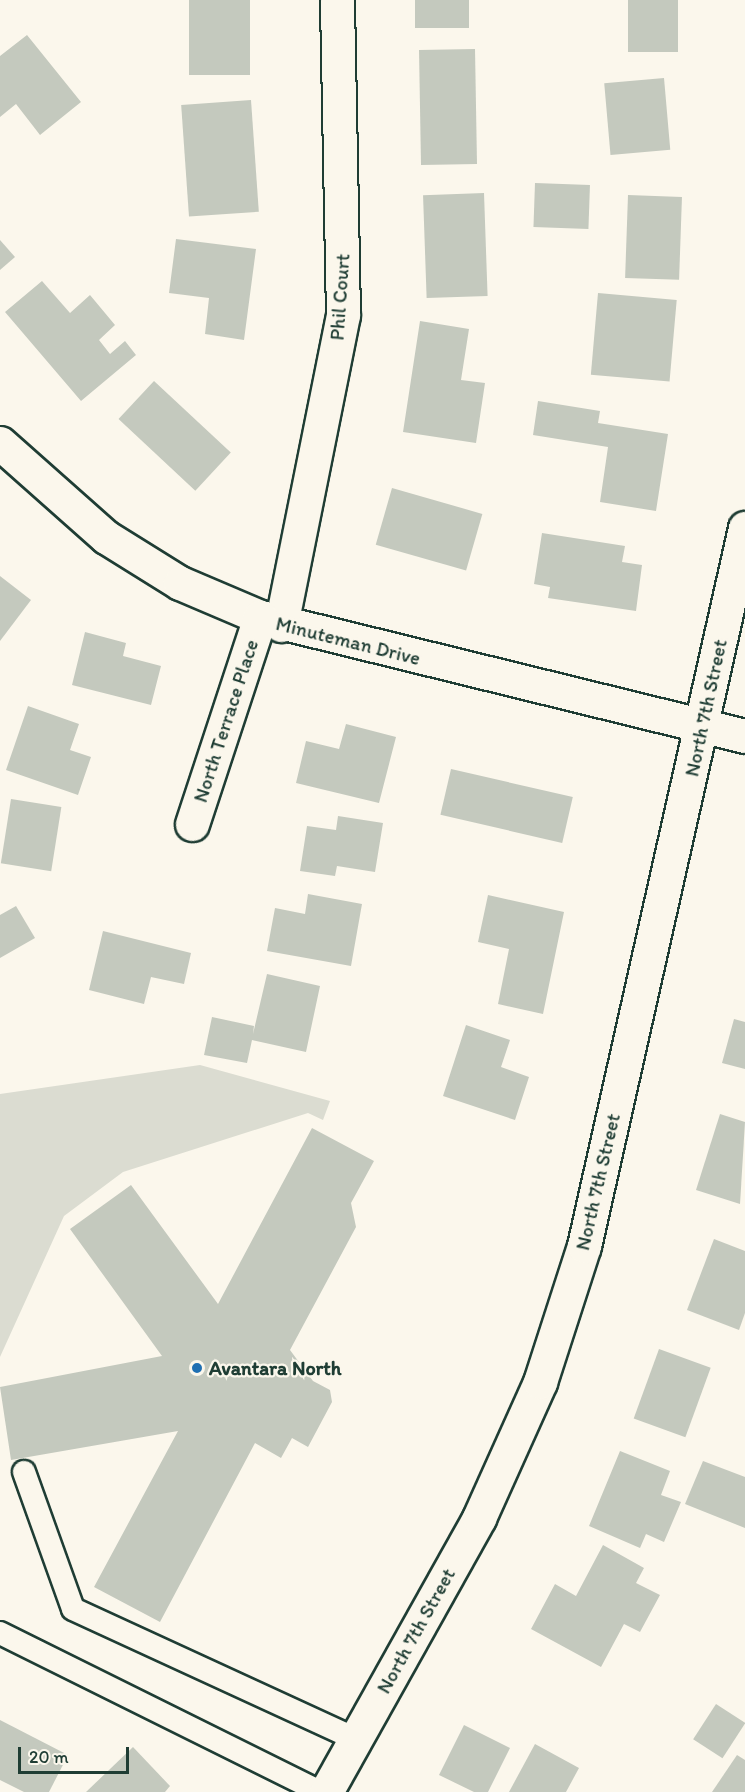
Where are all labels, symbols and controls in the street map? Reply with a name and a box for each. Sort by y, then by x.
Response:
street label: Phil Court [325,253,355,341]
street label: Minuteman Drive [273,611,423,671]
street label: North Terrace Place [189,637,263,805]
street label: North 7th Street [680,637,732,779]
street label: North 7th Street [571,1111,625,1253]
place label: Avantara North [209,1356,342,1380]
marker: Avantara North [190,1361,204,1375]
street label: North 7th Street [372,1564,460,1698]
scale bar [21,1735,132,1773]
text: 20 m [29,1746,69,1768]

